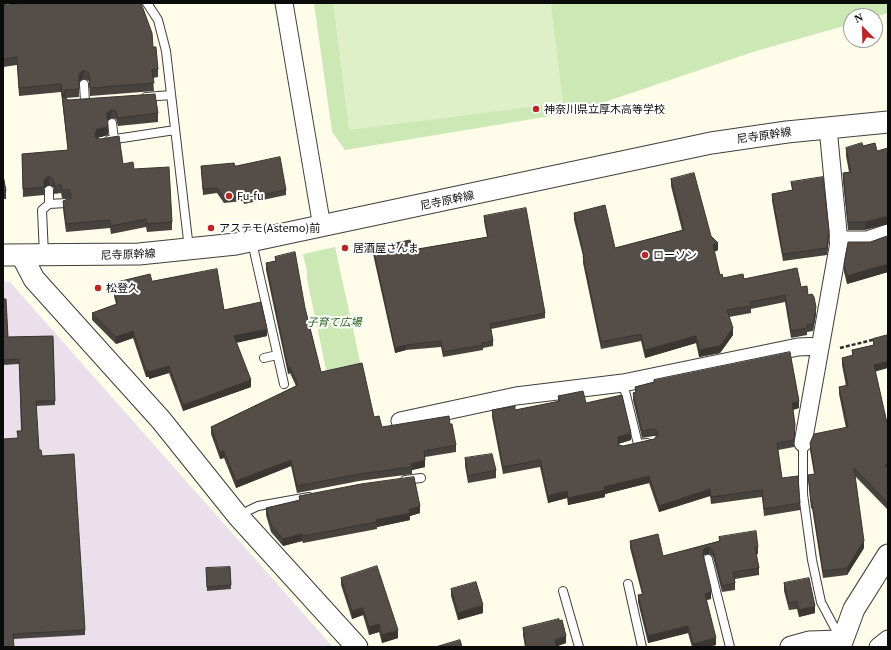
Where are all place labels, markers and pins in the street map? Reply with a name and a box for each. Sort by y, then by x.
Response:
place label: 神奈川県立厚木高等学校 [544,102,665,116]
marker: 神奈川県立厚木高等学校 [531,104,541,114]
place label: Fu-fu [237,189,264,203]
marker: Fu-fu [224,191,234,201]
place label: アステモ(Astemo)前 [219,221,320,235]
marker: アステモ(Astemo)前 [206,223,216,233]
place label: 居酒屋さんま [353,241,419,255]
marker: 居酒屋さんま [340,243,350,253]
place label: ローソン [653,248,697,262]
marker: ローソン [640,250,650,260]
place label: 松登久 [106,281,139,295]
marker: 松登久 [93,283,103,293]

